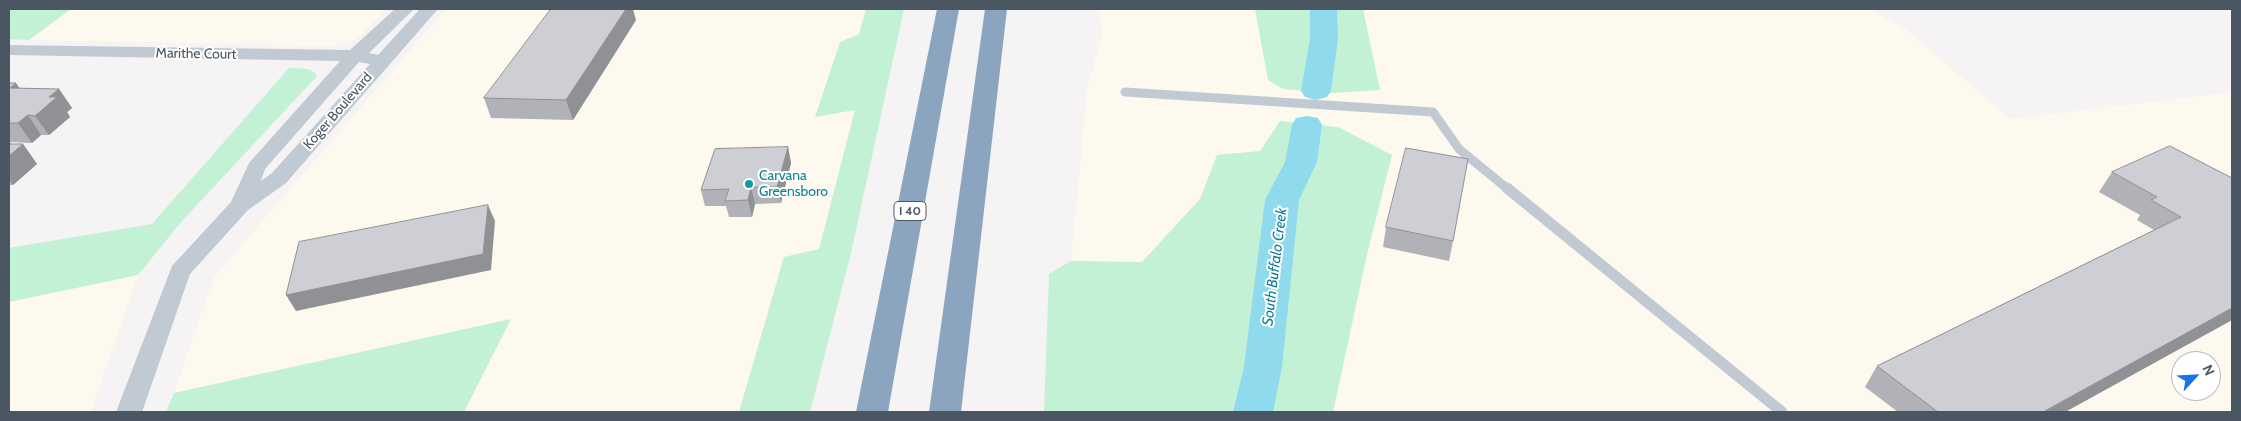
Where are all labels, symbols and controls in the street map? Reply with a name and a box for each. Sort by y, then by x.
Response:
street label: Marithe Court [156,45,236,63]
street label: Koger Boulevard [300,69,376,153]
place label: Carvana Greensboro [759,168,828,200]
marker: Carvana Greensboro [743,178,755,190]
road number: I 40 [894,202,926,220]
water label: South Buffalo Creek [1259,207,1291,327]
north arrow [2171,351,2221,401]
text: N [2198,362,2219,378]

